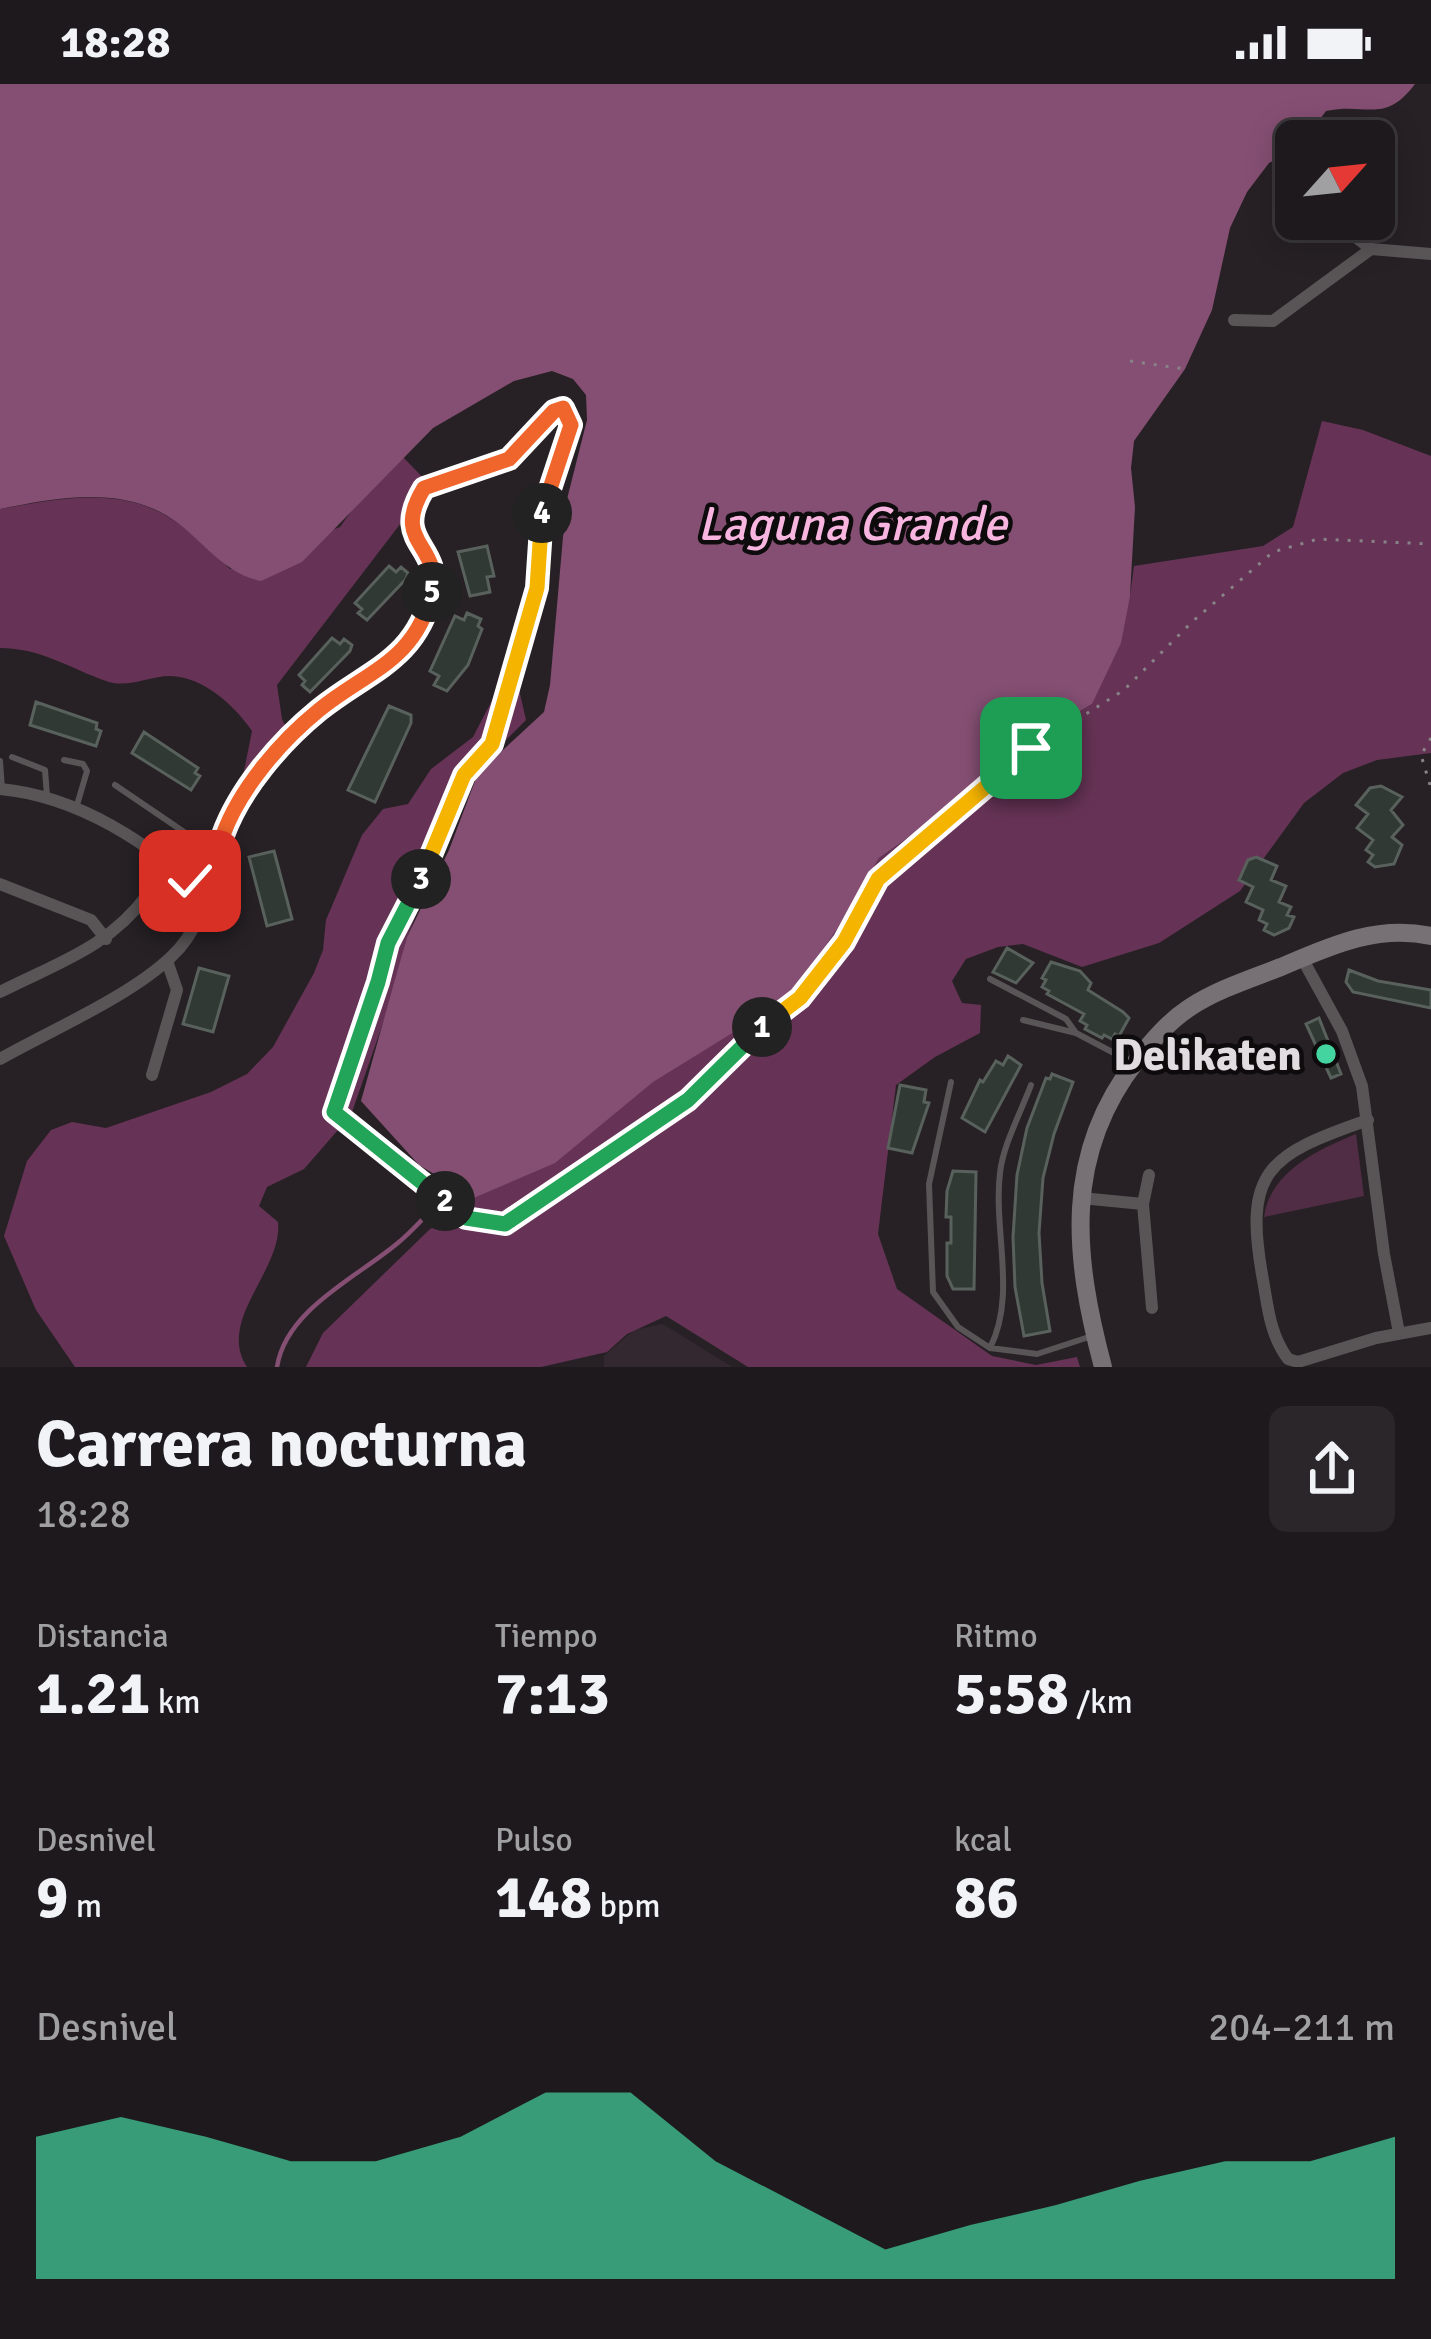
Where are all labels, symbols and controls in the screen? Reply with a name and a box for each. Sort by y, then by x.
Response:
text: 18:28 [60,15,170,70]
north arrow [1275,120,1395,240]
map controls [1275,120,1395,240]
pin: 4 [512,483,572,543]
text: 4 [533,492,551,533]
water label: Laguna Grande [697,495,1009,554]
pin: 5 [402,562,462,622]
text: 5 [423,571,441,612]
pin [980,697,1082,799]
icon: arrive [998,715,1064,781]
pin [139,830,241,932]
icon: check [157,848,223,914]
pin: 3 [391,849,451,909]
text: 3 [412,858,430,899]
pin: 1 [732,997,792,1057]
text: 1 [753,1006,771,1047]
place label: Delikaten [1113,1028,1302,1083]
marker: Delikaten [1313,1041,1339,1067]
pin: 2 [415,1171,475,1231]
text: 2 [436,1180,454,1221]
text: Carrera nocturna [36,1404,527,1485]
button: share [1269,1406,1395,1532]
text: 18:28 [36,1490,131,1538]
text: Distancia [36,1616,169,1657]
text: Tiempo [495,1616,598,1657]
text: Ritmo [954,1616,1038,1657]
text: 1.21 [36,1657,150,1731]
text: 7:13 [495,1657,610,1731]
text: 5:58 [954,1657,1069,1731]
text: km [150,1682,201,1723]
text: /km [1069,1682,1133,1723]
text: Desnivel [36,1820,156,1861]
text: Pulso [495,1820,573,1861]
text: kcal [954,1820,1012,1861]
text: 9 [36,1861,68,1935]
text: 148 [495,1861,592,1935]
text: 86 [954,1861,1019,1935]
text: m [68,1886,102,1927]
text: bpm [592,1886,661,1927]
text: Desnivel [36,2003,178,2051]
text: 204–211 m [1208,2003,1395,2051]

